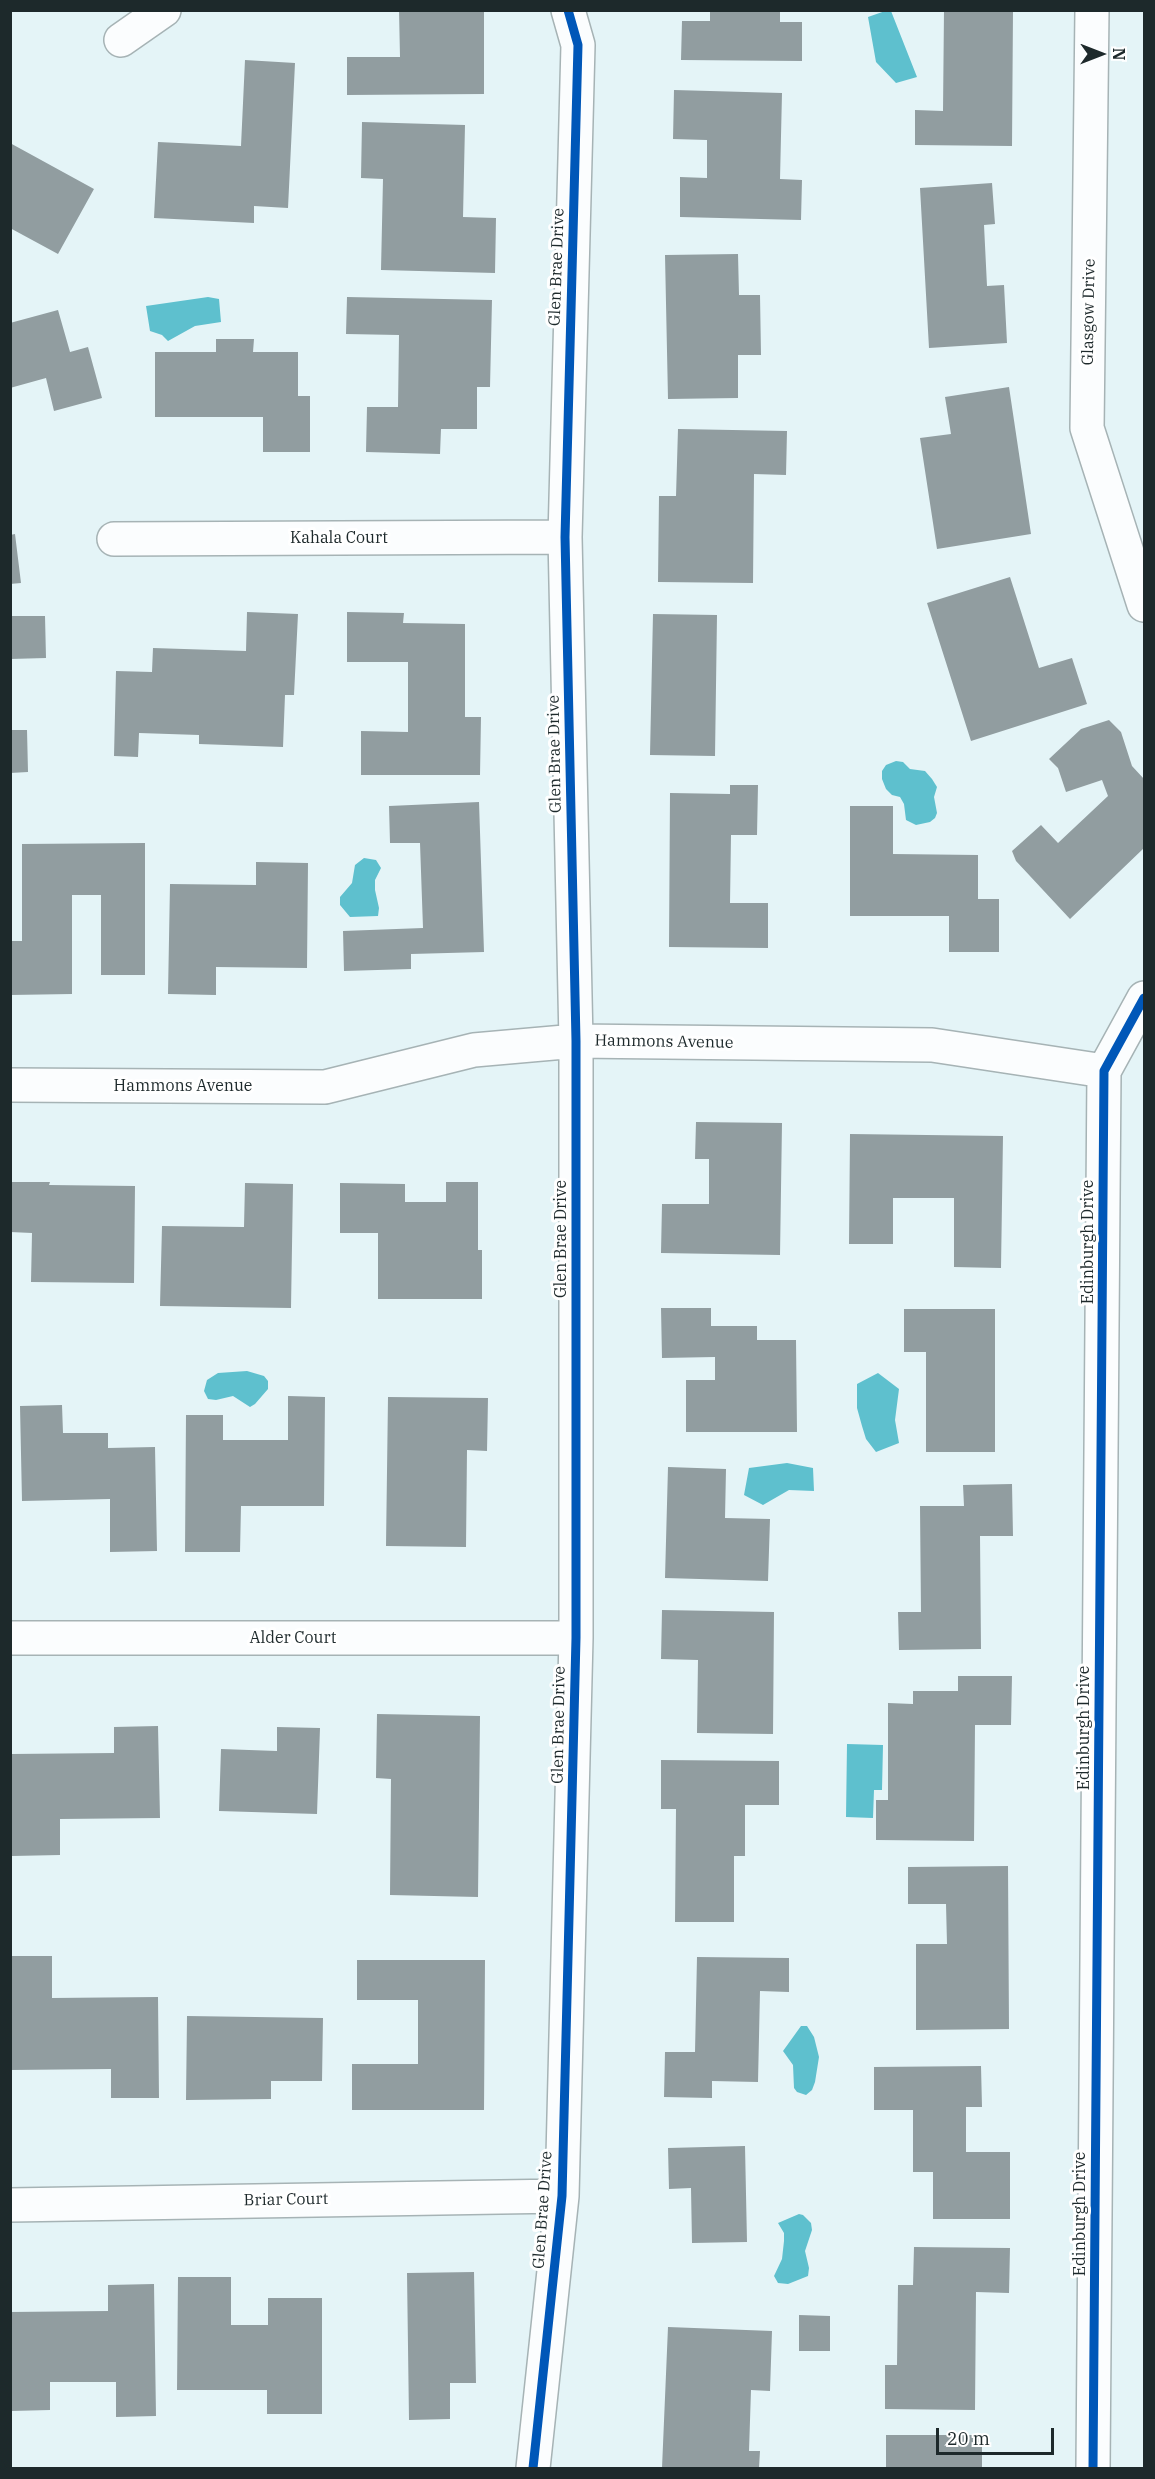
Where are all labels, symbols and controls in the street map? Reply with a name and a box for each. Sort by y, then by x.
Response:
north arrow [1071,24,1131,84]
text: N [1109,48,1129,60]
street label: Glen Brae Drive [545,208,569,326]
street label: Glasgow Drive [1078,258,1100,366]
street label: Kahala Court [290,528,388,548]
street label: Glen Brae Drive [544,695,566,813]
street label: Hammons Avenue [594,1031,734,1053]
street label: Hammons Avenue [114,1076,252,1096]
street label: Glen Brae Drive [551,1180,571,1298]
street label: Edinburgh Drive [1078,1180,1098,1304]
street label: Alder Court [250,1628,336,1648]
street label: Glen Brae Drive [548,1666,570,1784]
street label: Edinburgh Drive [1074,1666,1094,1790]
street label: Glen Brae Drive [529,2150,557,2270]
street label: Edinburgh Drive [1070,2152,1090,2276]
street label: Briar Court [244,2190,328,2210]
scale bar [939,2416,1058,2454]
text: 20 m [947,2427,990,2450]

